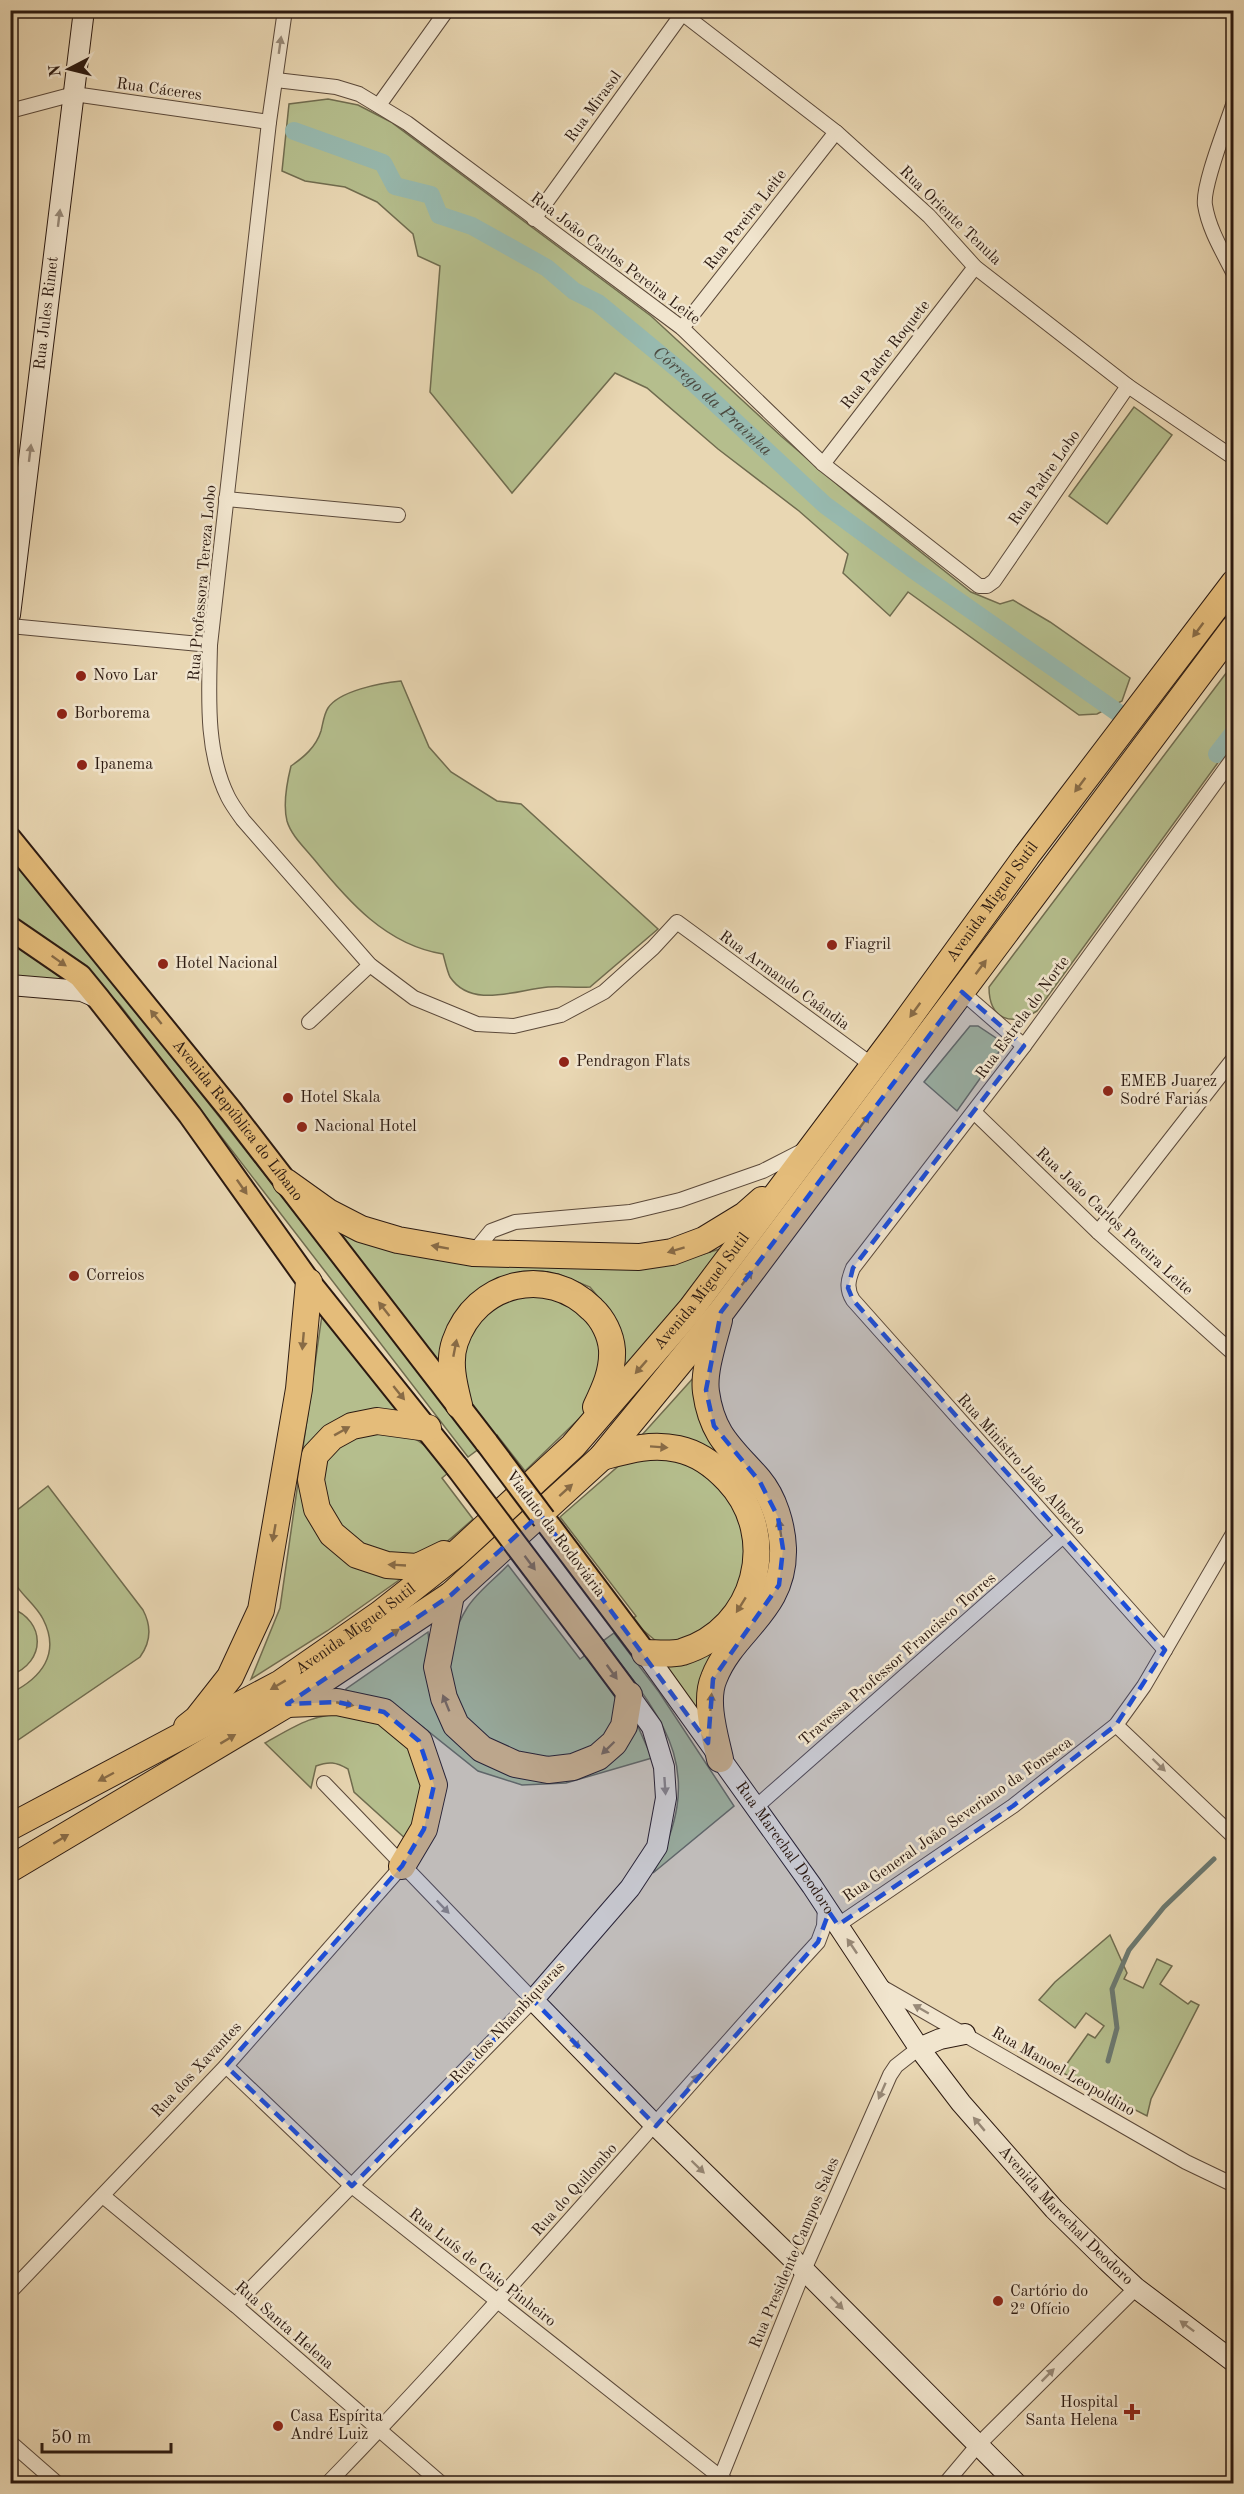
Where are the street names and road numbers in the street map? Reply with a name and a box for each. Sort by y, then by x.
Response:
street label: Rua Mirasol [563,68,625,146]
street label: Rua Cáceres [115,76,203,104]
street label: Rua Oriente Tenula [896,163,1004,269]
street label: Rua Pereira Leite [702,167,790,273]
street label: Rua João Carlos Pereira Leite [527,190,703,328]
street label: Rua Jules Rimet [32,255,62,371]
street label: Rua Padre Roquete [839,297,933,413]
street label: Rua Padre Lobo [1006,427,1084,528]
street label: Rua Professora Tereza Lobo [186,484,220,682]
street label: Avenida Miguel Sutil [944,839,1042,965]
street label: Rua Armando Caândia [716,928,852,1034]
street label: Rua Estrela do Norte [973,954,1073,1082]
street label: Avenida República do Líbano [169,1037,306,1204]
street label: Rua João Carlos Pereira Leite [1032,1145,1196,1299]
street label: Avenida Miguel Sutil [651,1230,753,1353]
street label: Rua Ministro João Alberto [954,1391,1088,1539]
street label: Viaduto da Rodoviária [502,1468,608,1600]
street label: Travessa Professor Francisco Torres [797,1570,999,1750]
street label: Avenida Miguel Sutil [293,1581,419,1678]
street label: Rua General João Severiano da Fonseca [840,1734,1076,1906]
street label: Rua Marechal Deodoro [732,1779,837,1918]
street label: Rua dos Nhambiquaras [448,1959,568,2087]
street label: Rua dos Xavantes [149,2019,245,2121]
street label: Rua Manoel Leopoldino [989,2025,1137,2120]
street label: Rua do Quilombo [529,2141,621,2239]
street label: Avenida Marechal Deodoro [995,2143,1136,2289]
street label: Rua Presidente Campos Sales [747,2155,843,2351]
street label: Rua Luís de Caio Pinheiro [405,2206,559,2330]
street label: Rua Santa Helena [232,2279,336,2373]

